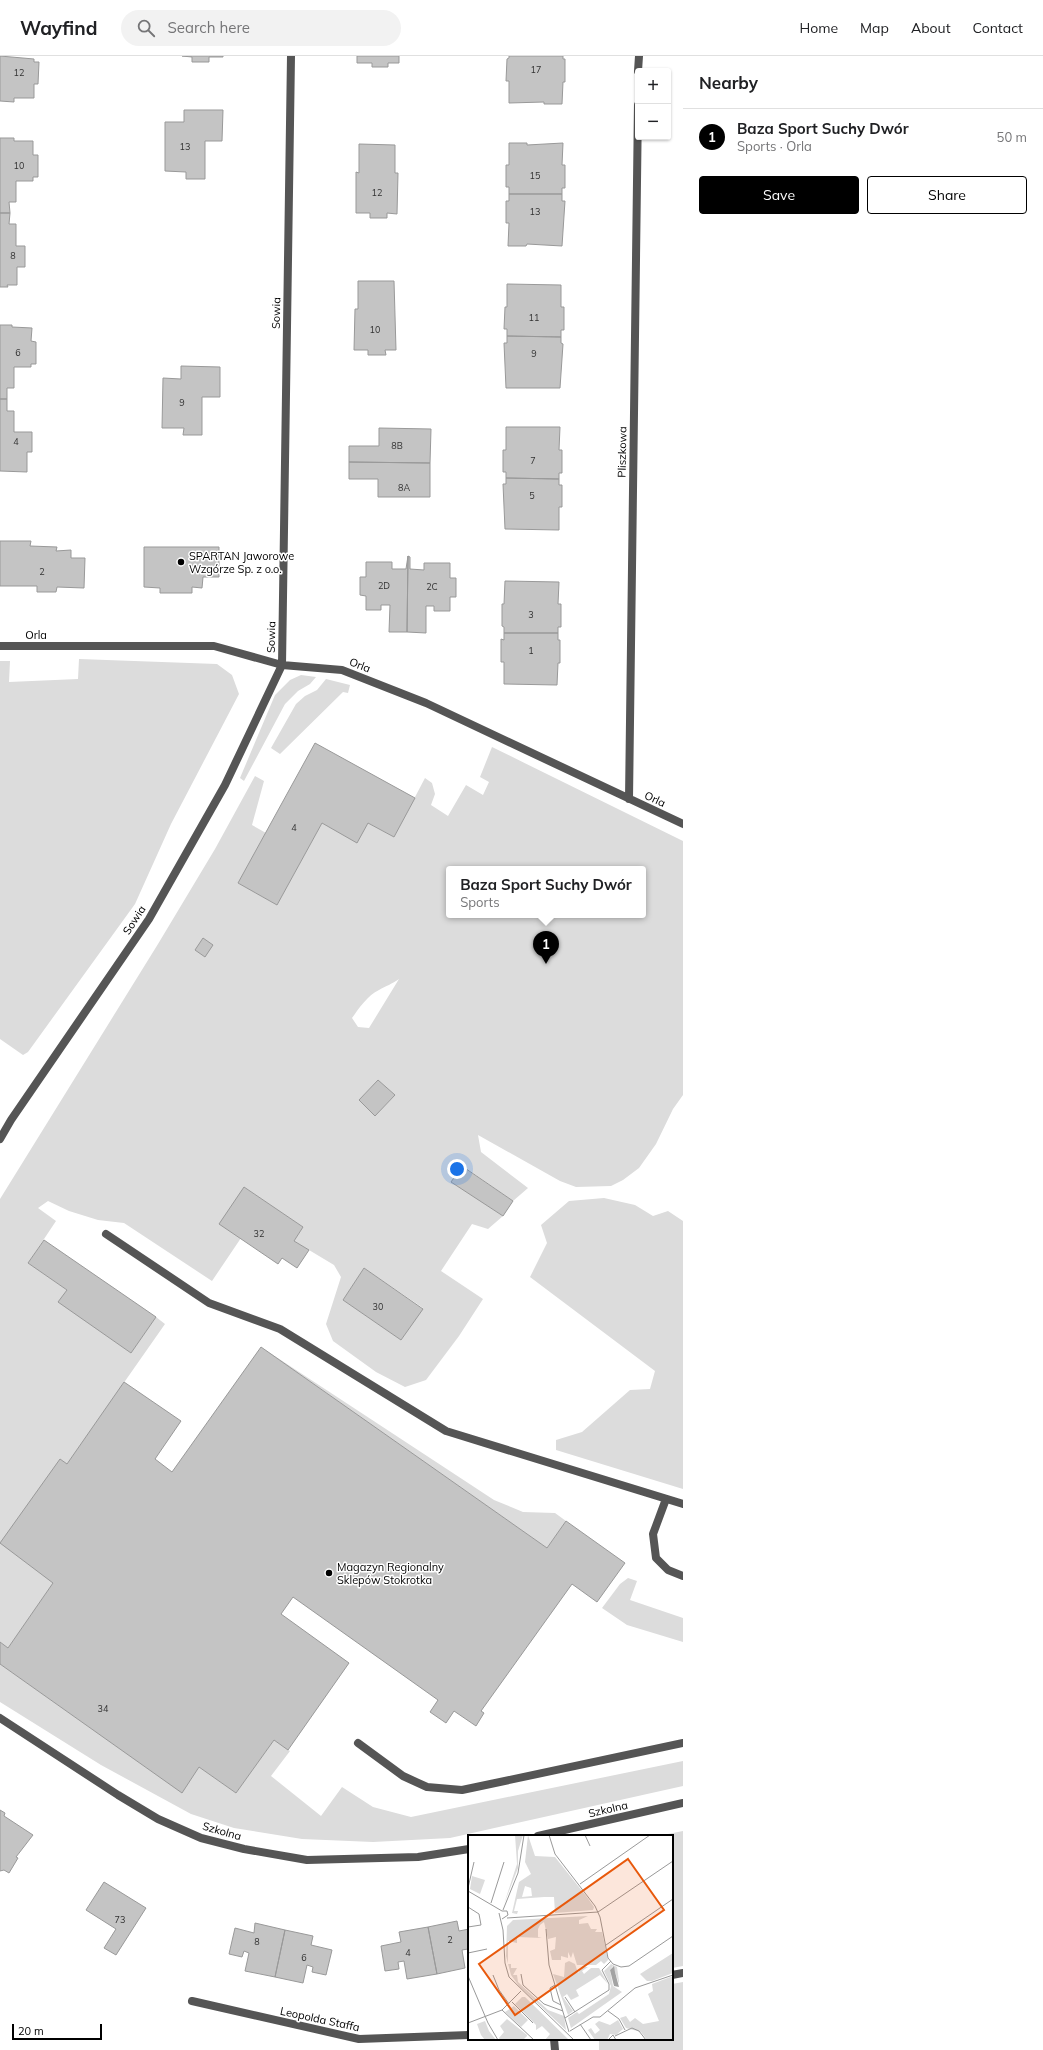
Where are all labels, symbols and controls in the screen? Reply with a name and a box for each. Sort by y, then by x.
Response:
search box [121,10,401,46]
text: Wayfind [20,16,97,40]
icon: search [135,17,157,39]
text: Search here [167,18,250,37]
text: Home [799,19,838,37]
text: Map [860,19,889,37]
text: About [911,19,951,37]
text: Contact [973,19,1023,37]
house number: 17 [531,64,541,75]
house number: 12 [14,67,24,78]
map controls [635,68,671,140]
button: + [635,68,671,104]
text: Nearby [699,72,758,93]
button: − [635,104,671,140]
text: Baza Sport Suchy Dwór [737,119,909,138]
text: 1 [708,129,716,145]
text: 50 m [997,129,1027,145]
text: Sports · Orla [737,138,812,154]
house number: 13 [180,141,190,152]
house number: 10 [14,160,24,171]
house number: 15 [530,170,541,181]
button: Save [699,176,859,214]
button: Share [867,176,1027,214]
house number: 12 [372,187,382,198]
house number: 13 [530,206,540,217]
house number: 8 [10,250,16,261]
street label: Sowia [269,297,283,329]
house number: 11 [529,312,539,323]
house number: 10 [370,324,380,335]
house number: 6 [15,347,21,358]
house number: 9 [531,348,537,359]
house number: 9 [179,397,185,408]
street label: Pliszkowa [615,426,629,478]
house number: 4 [13,436,19,447]
house number: 8B [391,440,403,451]
house number: 7 [530,455,536,466]
house number: 8A [398,482,410,493]
house number: 5 [529,490,535,501]
place label: SPARTAN Jaworowe Wzgórze Sp. z o.o. [189,549,294,576]
marker: SPARTAN Jaworowe Wzgórze Sp. z o.o. [176,557,186,567]
house number: 2 [39,566,45,577]
house number: 2D [378,580,390,591]
house number: 2C [426,581,438,592]
house number: 3 [528,609,534,620]
street label: Sowia [264,621,278,653]
street label: Orla [25,628,47,642]
house number: 1 [528,645,534,656]
street label: Orla [347,655,373,675]
street label: Orla [642,788,668,810]
house number: 4 [291,822,297,833]
popup [446,866,646,918]
text: Baza Sport Suchy Dwór [460,875,632,894]
text: Sports [460,894,500,910]
street label: Sowia [119,903,149,937]
pin: 1 [533,931,559,964]
your location [447,1159,467,1179]
house number: 32 [254,1228,264,1239]
house number: 30 [373,1301,383,1312]
place label: Magazyn Regionalny Sklepów Stokrotka [337,1560,444,1587]
marker: Magazyn Regionalny Sklepów Stokrotka [324,1568,334,1578]
house number: 34 [98,1703,109,1714]
street label: Szkolna [587,1798,629,1820]
street label: Szkolna [201,1819,243,1843]
inset map [468,1835,673,2040]
house number: 73 [115,1914,125,1925]
house number: 2 [447,1934,453,1945]
house number: 8 [254,1936,260,1947]
house number: 4 [405,1947,411,1958]
house number: 6 [301,1952,307,1963]
street label: Leopolda Staffa [279,2004,361,2034]
scale bar [12,2022,102,2041]
text: 20 m [18,2024,44,2038]

